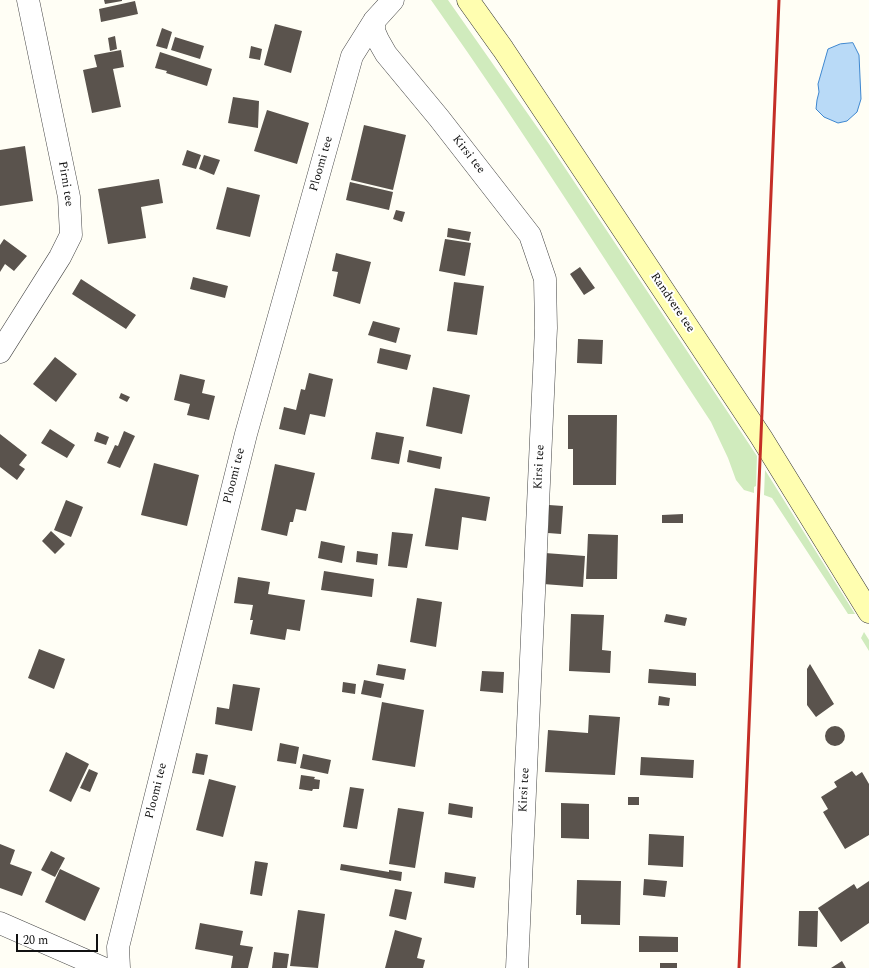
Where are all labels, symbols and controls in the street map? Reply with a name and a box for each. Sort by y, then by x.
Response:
street label: Kirsi tee [449,133,487,177]
street label: Ploomi tee [307,135,337,193]
street label: Pirni tee [54,160,76,208]
street label: Randvere tee [647,271,697,335]
street label: Kirsi tee [532,444,548,490]
street label: Ploomi tee [221,447,249,505]
street label: Ploomi tee [143,762,171,820]
street label: Kirsi tee [517,767,533,813]
scale bar [18,926,100,952]
text: 20 m [23,931,48,950]

